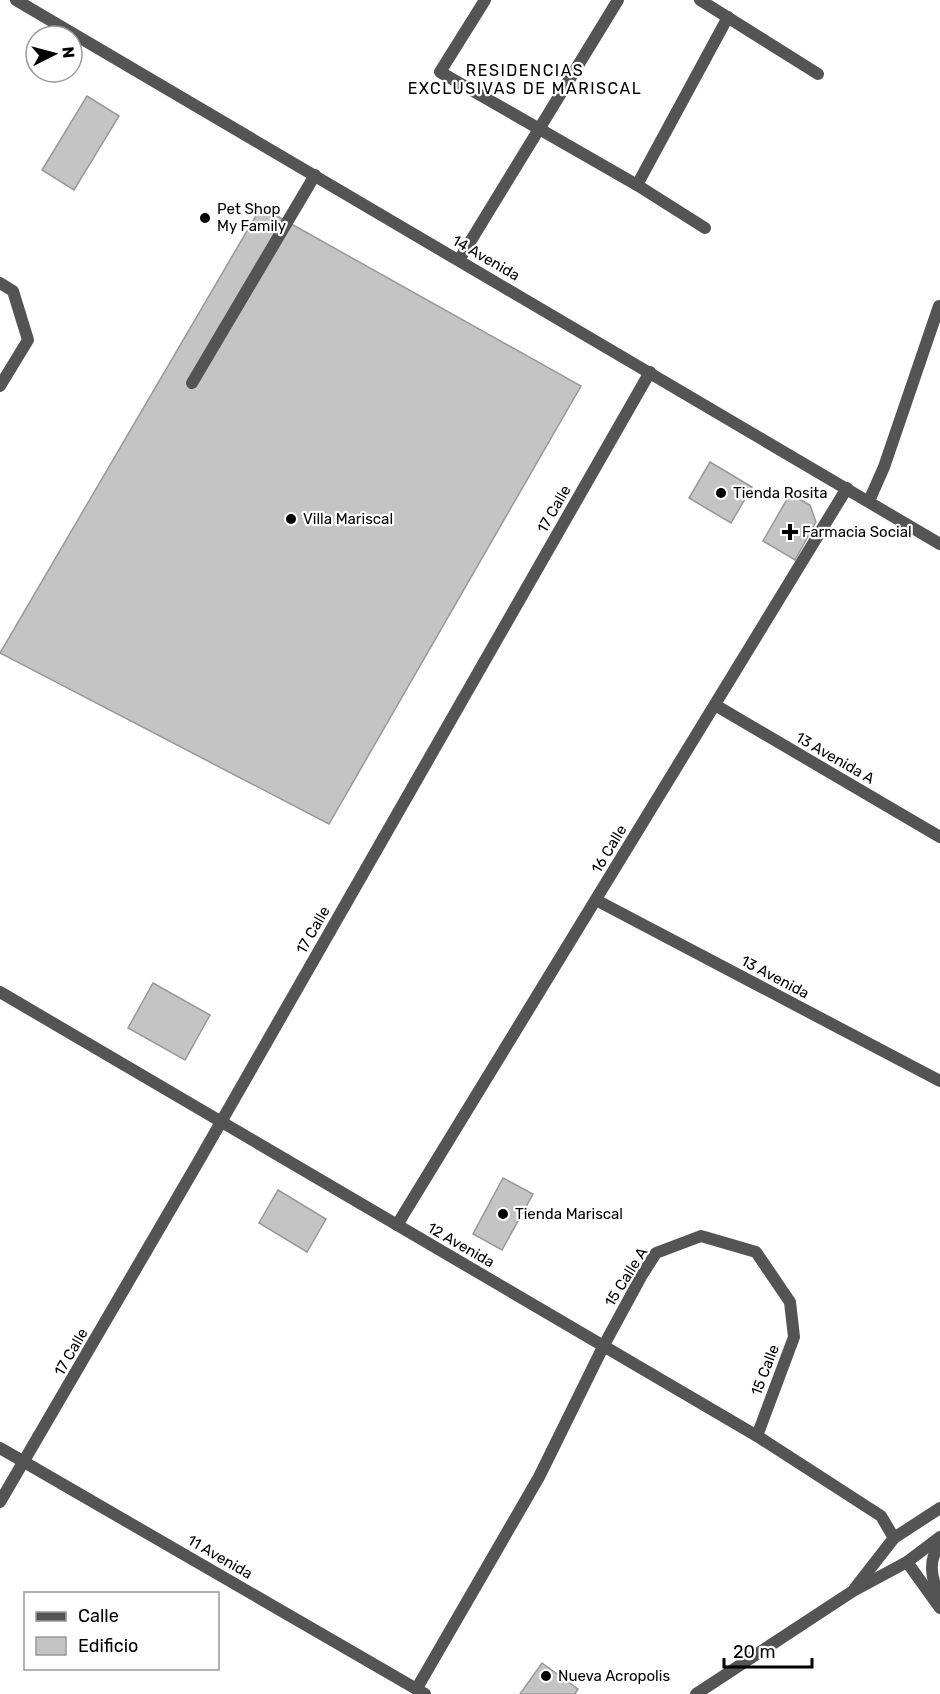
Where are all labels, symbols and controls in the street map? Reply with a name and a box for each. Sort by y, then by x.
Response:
north arrow [24,24,84,84]
text: N [58,46,78,59]
district label: RESIDENCIAS EXCLUSIVAS DE MARISCAL [408,61,642,98]
place label: Pet Shop My Family [217,200,286,235]
marker: Pet Shop My Family [198,211,212,225]
street label: 14 Avenida [449,231,523,285]
street label: 17 Calle [533,482,575,536]
place label: Tienda Rosita [733,484,827,502]
marker: Tienda Rosita [714,486,728,500]
place label: Villa Mariscal [303,510,393,528]
marker: Villa Mariscal [284,512,298,526]
place label: Farmacia Social [802,523,912,541]
marker: Farmacia Social [783,525,797,539]
street label: 13 Avenida A [792,728,878,788]
street label: 16 Calle [588,822,630,876]
street label: 17 Calle [292,903,334,957]
street label: 13 Avenida [738,952,812,1002]
place label: Tienda Mariscal [515,1205,623,1223]
marker: Tienda Mariscal [496,1207,510,1221]
street label: 12 Avenida [424,1219,498,1271]
street label: 15 Calle A [601,1244,651,1310]
street label: 17 Calle [50,1325,92,1379]
street label: 15 Calle [747,1342,783,1398]
street label: 11 Avenida [184,1531,256,1583]
legend [24,1592,219,1670]
text: Calle [78,1605,119,1627]
scale bar [724,1631,812,1669]
text: Edificio [78,1635,138,1657]
text: 20 m [733,1641,775,1663]
place label: Nueva Acropolis [558,1667,670,1685]
marker: Nueva Acropolis [539,1669,553,1683]

